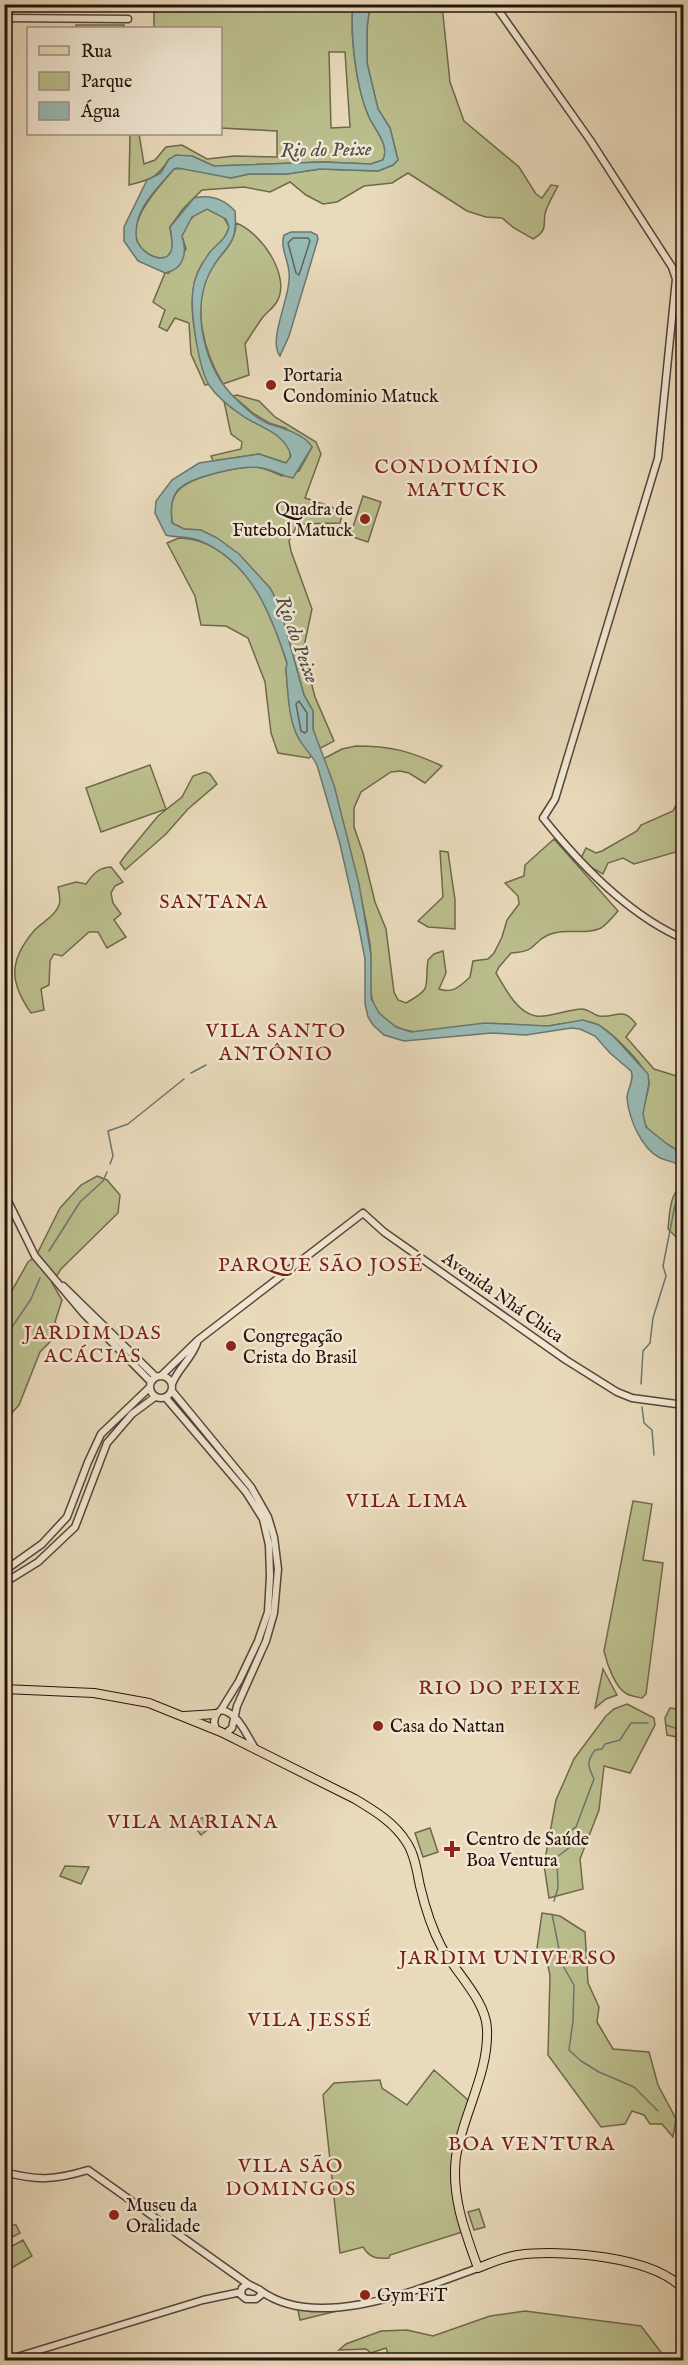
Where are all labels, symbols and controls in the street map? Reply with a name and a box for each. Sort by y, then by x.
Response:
legend [27,27,222,135]
text: Rua [81,41,112,64]
text: Parque [81,71,132,94]
text: Água [80,99,120,124]
water label: Rio do Peixe [280,137,372,164]
place label: Portaria Condominio Matuck [283,365,439,409]
marker: Portaria Condominio Matuck [264,378,278,392]
district label: CONDOMÍNIO MATUCK [374,455,540,503]
place label: Quadra de Futebol Matuck [232,499,353,543]
marker: Quadra de Futebol Matuck [358,512,372,526]
water label: Rio do Peixe [269,592,324,687]
district label: SANTANA [159,890,269,915]
district label: VILA SANTO ANTÔNIO [205,1019,347,1067]
street label: Avenida Nhá Chica [436,1247,568,1349]
district label: PARQUE SÃO JOSÉ [218,1253,424,1278]
district label: JARDIM DAS ACÁCIAS [22,1321,162,1369]
place label: Congregação Crista do Brasil [243,1326,357,1370]
marker: Congregação Crista do Brasil [224,1339,238,1353]
district label: VILA LIMA [345,1489,468,1514]
district label: RIO DO PEIXE [418,1676,582,1701]
place label: Casa do Nattan [390,1716,505,1739]
marker: Casa do Nattan [371,1719,385,1733]
district label: VILA MARIANA [106,1810,279,1835]
place label: Centro de Saúde Boa Ventura [466,1829,589,1873]
marker: Centro de Saúde Boa Ventura [443,1840,461,1858]
district label: JARDIM UNIVERSO [397,1946,617,1971]
district label: VILA JESSÉ [246,2008,373,2033]
district label: BOA VENTURA [448,2132,616,2157]
district label: VILA SÃO DOMINGOS [225,2154,357,2202]
place label: Museu da Oralidade [126,2195,200,2239]
marker: Museu da Oralidade [107,2208,121,2222]
place label: Gym FiT [377,2285,447,2308]
marker: Gym FiT [358,2288,372,2302]

